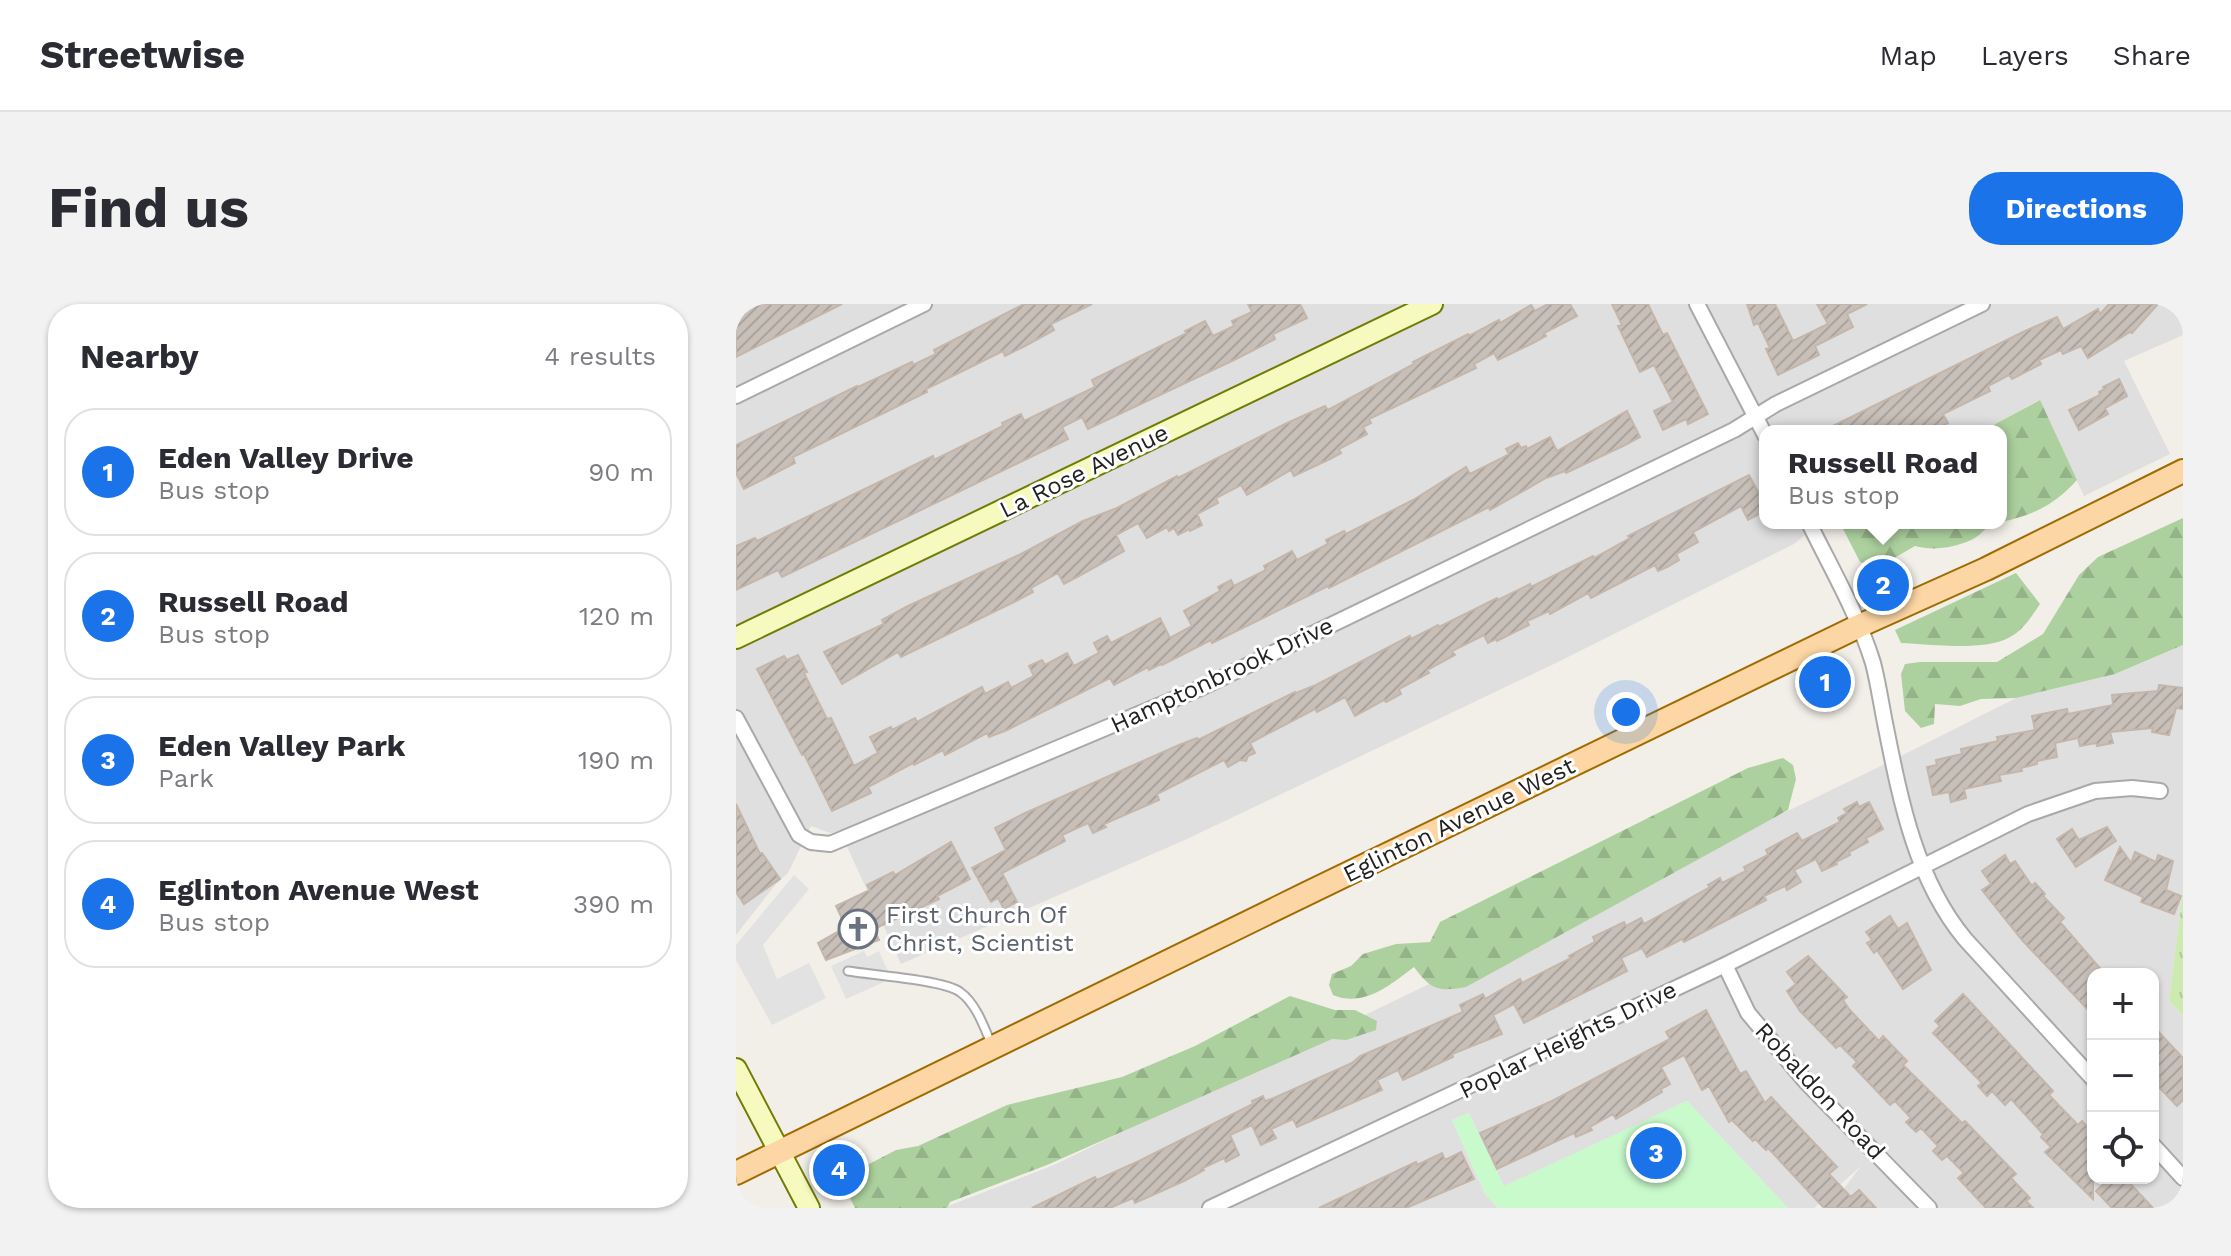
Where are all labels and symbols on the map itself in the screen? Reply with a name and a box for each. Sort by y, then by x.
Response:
street label: La Rose Avenue [995,418,1173,524]
pin: 2 [1857,555,1909,615]
street label: Hamptonbrook Drive [1106,611,1338,739]
pin: 1 [1799,652,1851,712]
your location [1606,692,1646,732]
street label: Eglinton Avenue West [1339,752,1579,888]
place label: First Church Of Christ, Scientist [886,901,1074,957]
church icon: First Church Of Christ, Scientist [837,908,879,950]
street label: Poplar Heights Drive [1455,975,1681,1105]
street label: Robaldon Road [1749,1017,1891,1165]
pin: 3 [1630,1123,1682,1183]
pin: 4 [813,1140,865,1200]

